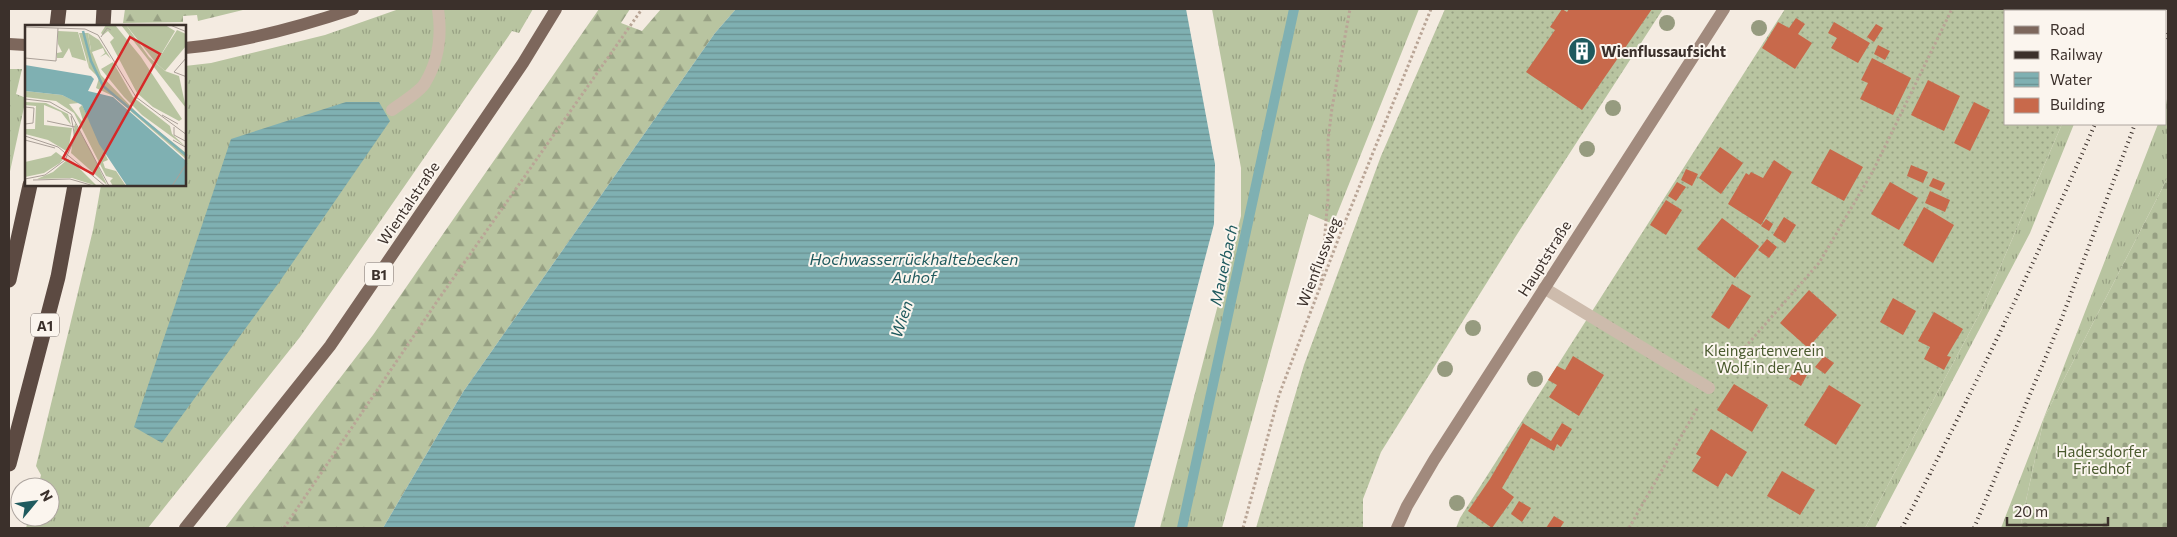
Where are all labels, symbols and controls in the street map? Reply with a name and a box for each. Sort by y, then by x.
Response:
legend [2004,10,2167,125]
text: Road [2050,20,2085,38]
inset map [25,25,186,186]
building icon: Wienflussaufsicht [1567,36,1597,66]
place label: Wienflussaufsicht [1601,42,1726,60]
text: Railway [2050,45,2103,63]
text: Water [2050,70,2092,88]
text: Building [2050,95,2105,113]
street label: Wientalstraße [373,158,443,248]
street label: Wienflussweg [1293,214,1343,310]
street label: Hauptstraße [1514,217,1574,299]
water label: Mauerbach [1205,223,1241,307]
water label: Hochwasserrückhaltebecken Auhof [810,249,1018,286]
road number: B1 [365,262,393,286]
water label: Wien [886,298,916,340]
road number: A1 [31,314,59,336]
park label: Kleingartenverein Wolf in der Au [1704,341,1824,376]
park label: Hadersdorfer Friedhof [2056,442,2148,477]
north arrow [10,477,60,527]
text: N [37,487,57,504]
scale bar [2007,494,2108,526]
text: 20 m [2014,502,2048,520]

